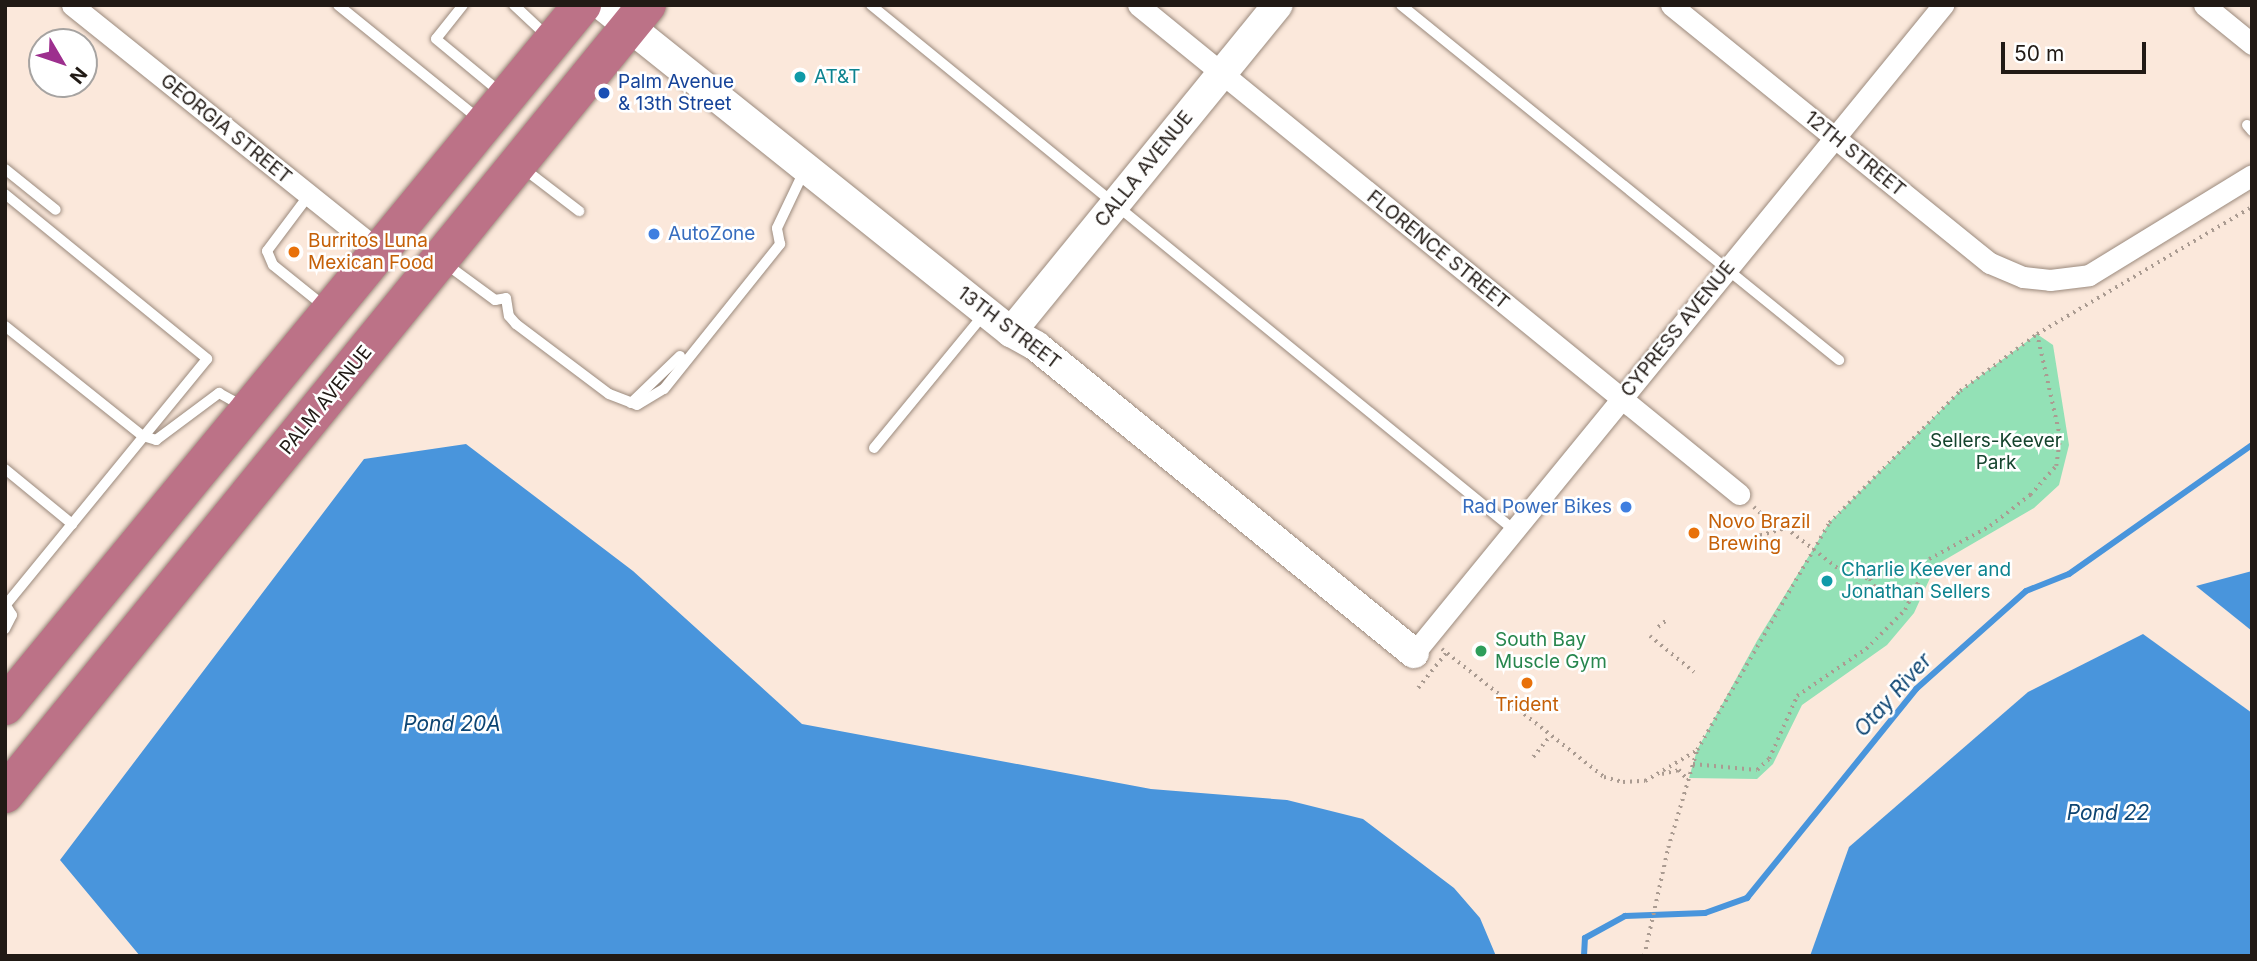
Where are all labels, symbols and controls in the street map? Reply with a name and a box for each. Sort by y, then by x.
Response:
north arrow [28,28,98,98]
scale bar [2005,28,2150,72]
text: 50 m [2014,41,2064,66]
text: N [65,62,92,88]
place label: AT&T [814,66,861,88]
street label: GEORGIA STREET [156,69,296,189]
marker: AT&T [792,69,808,85]
place label: Palm Avenue & 13th Street [618,71,734,115]
marker: Palm Avenue & 13th Street [596,85,612,101]
street label: CALLA AVENUE [1090,106,1198,232]
street label: 12TH STREET [1800,106,1910,202]
street label: FLORENCE STREET [1362,186,1514,314]
place label: AutoZone [668,223,755,245]
marker: AutoZone [646,226,662,242]
place label: Burritos Luna Mexican Food [308,230,434,274]
marker: Burritos Luna Mexican Food [286,244,302,260]
street label: CYPRESS AVENUE [1616,256,1740,402]
street label: 13TH STREET [953,282,1065,374]
street label: PALM AVENUE [275,341,377,459]
park label: Sellers-Keever Park [1930,430,2062,474]
place label: Rad Power Bikes [1462,496,1612,518]
marker: Rad Power Bikes [1618,499,1634,515]
place label: Novo Brazil Brewing [1708,511,1810,555]
marker: Novo Brazil Brewing [1686,525,1702,541]
place label: Charlie Keever and Jonathan Sellers [1841,559,2011,603]
marker: Charlie Keever and Jonathan Sellers [1819,573,1835,589]
place label: South Bay Muscle Gym [1495,629,1607,673]
marker: South Bay Muscle Gym [1473,643,1489,659]
water label: Otay River [1849,648,1937,742]
marker: Trident [1519,675,1535,691]
place label: Trident [1495,694,1559,716]
water label: Pond 20A [403,711,501,737]
water label: Pond 22 [2067,800,2149,826]

